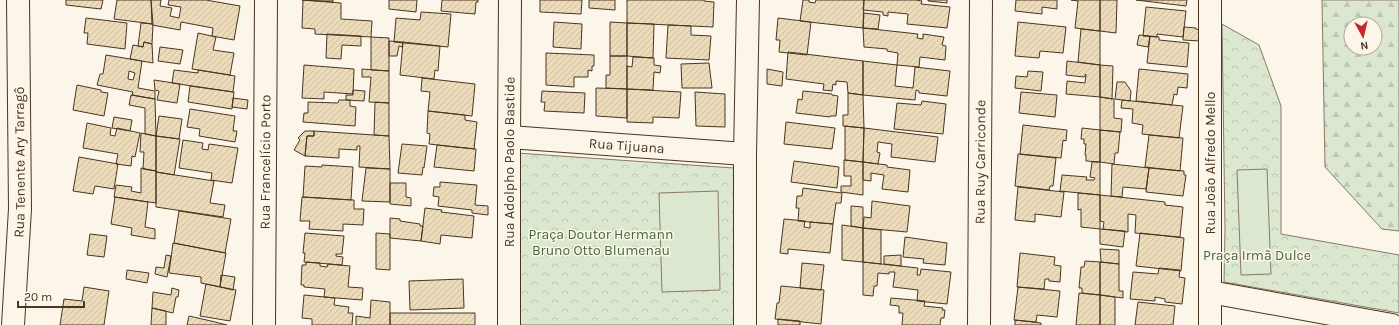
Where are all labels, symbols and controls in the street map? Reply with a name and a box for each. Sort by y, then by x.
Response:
north arrow [1343,16,1383,56]
text: N [1360,38,1369,52]
street label: Rua Adolpho Paolo Bastide [501,77,518,247]
street label: Rua Tenente Ary Tarragô [10,87,29,238]
street label: Rua João Alfredo Mello [1202,92,1219,234]
street label: Rua Francelício Porto [256,94,274,230]
street label: Rua Ruy Carriconde [971,100,989,224]
street label: Rua Tijuana [588,134,665,157]
park label: Praça Doutor Hermann Bruno Otto Blumenau [529,226,673,259]
park label: Praça Irmã Dulce [1203,247,1311,264]
scale bar [18,283,84,309]
text: 20 m [24,290,52,304]

